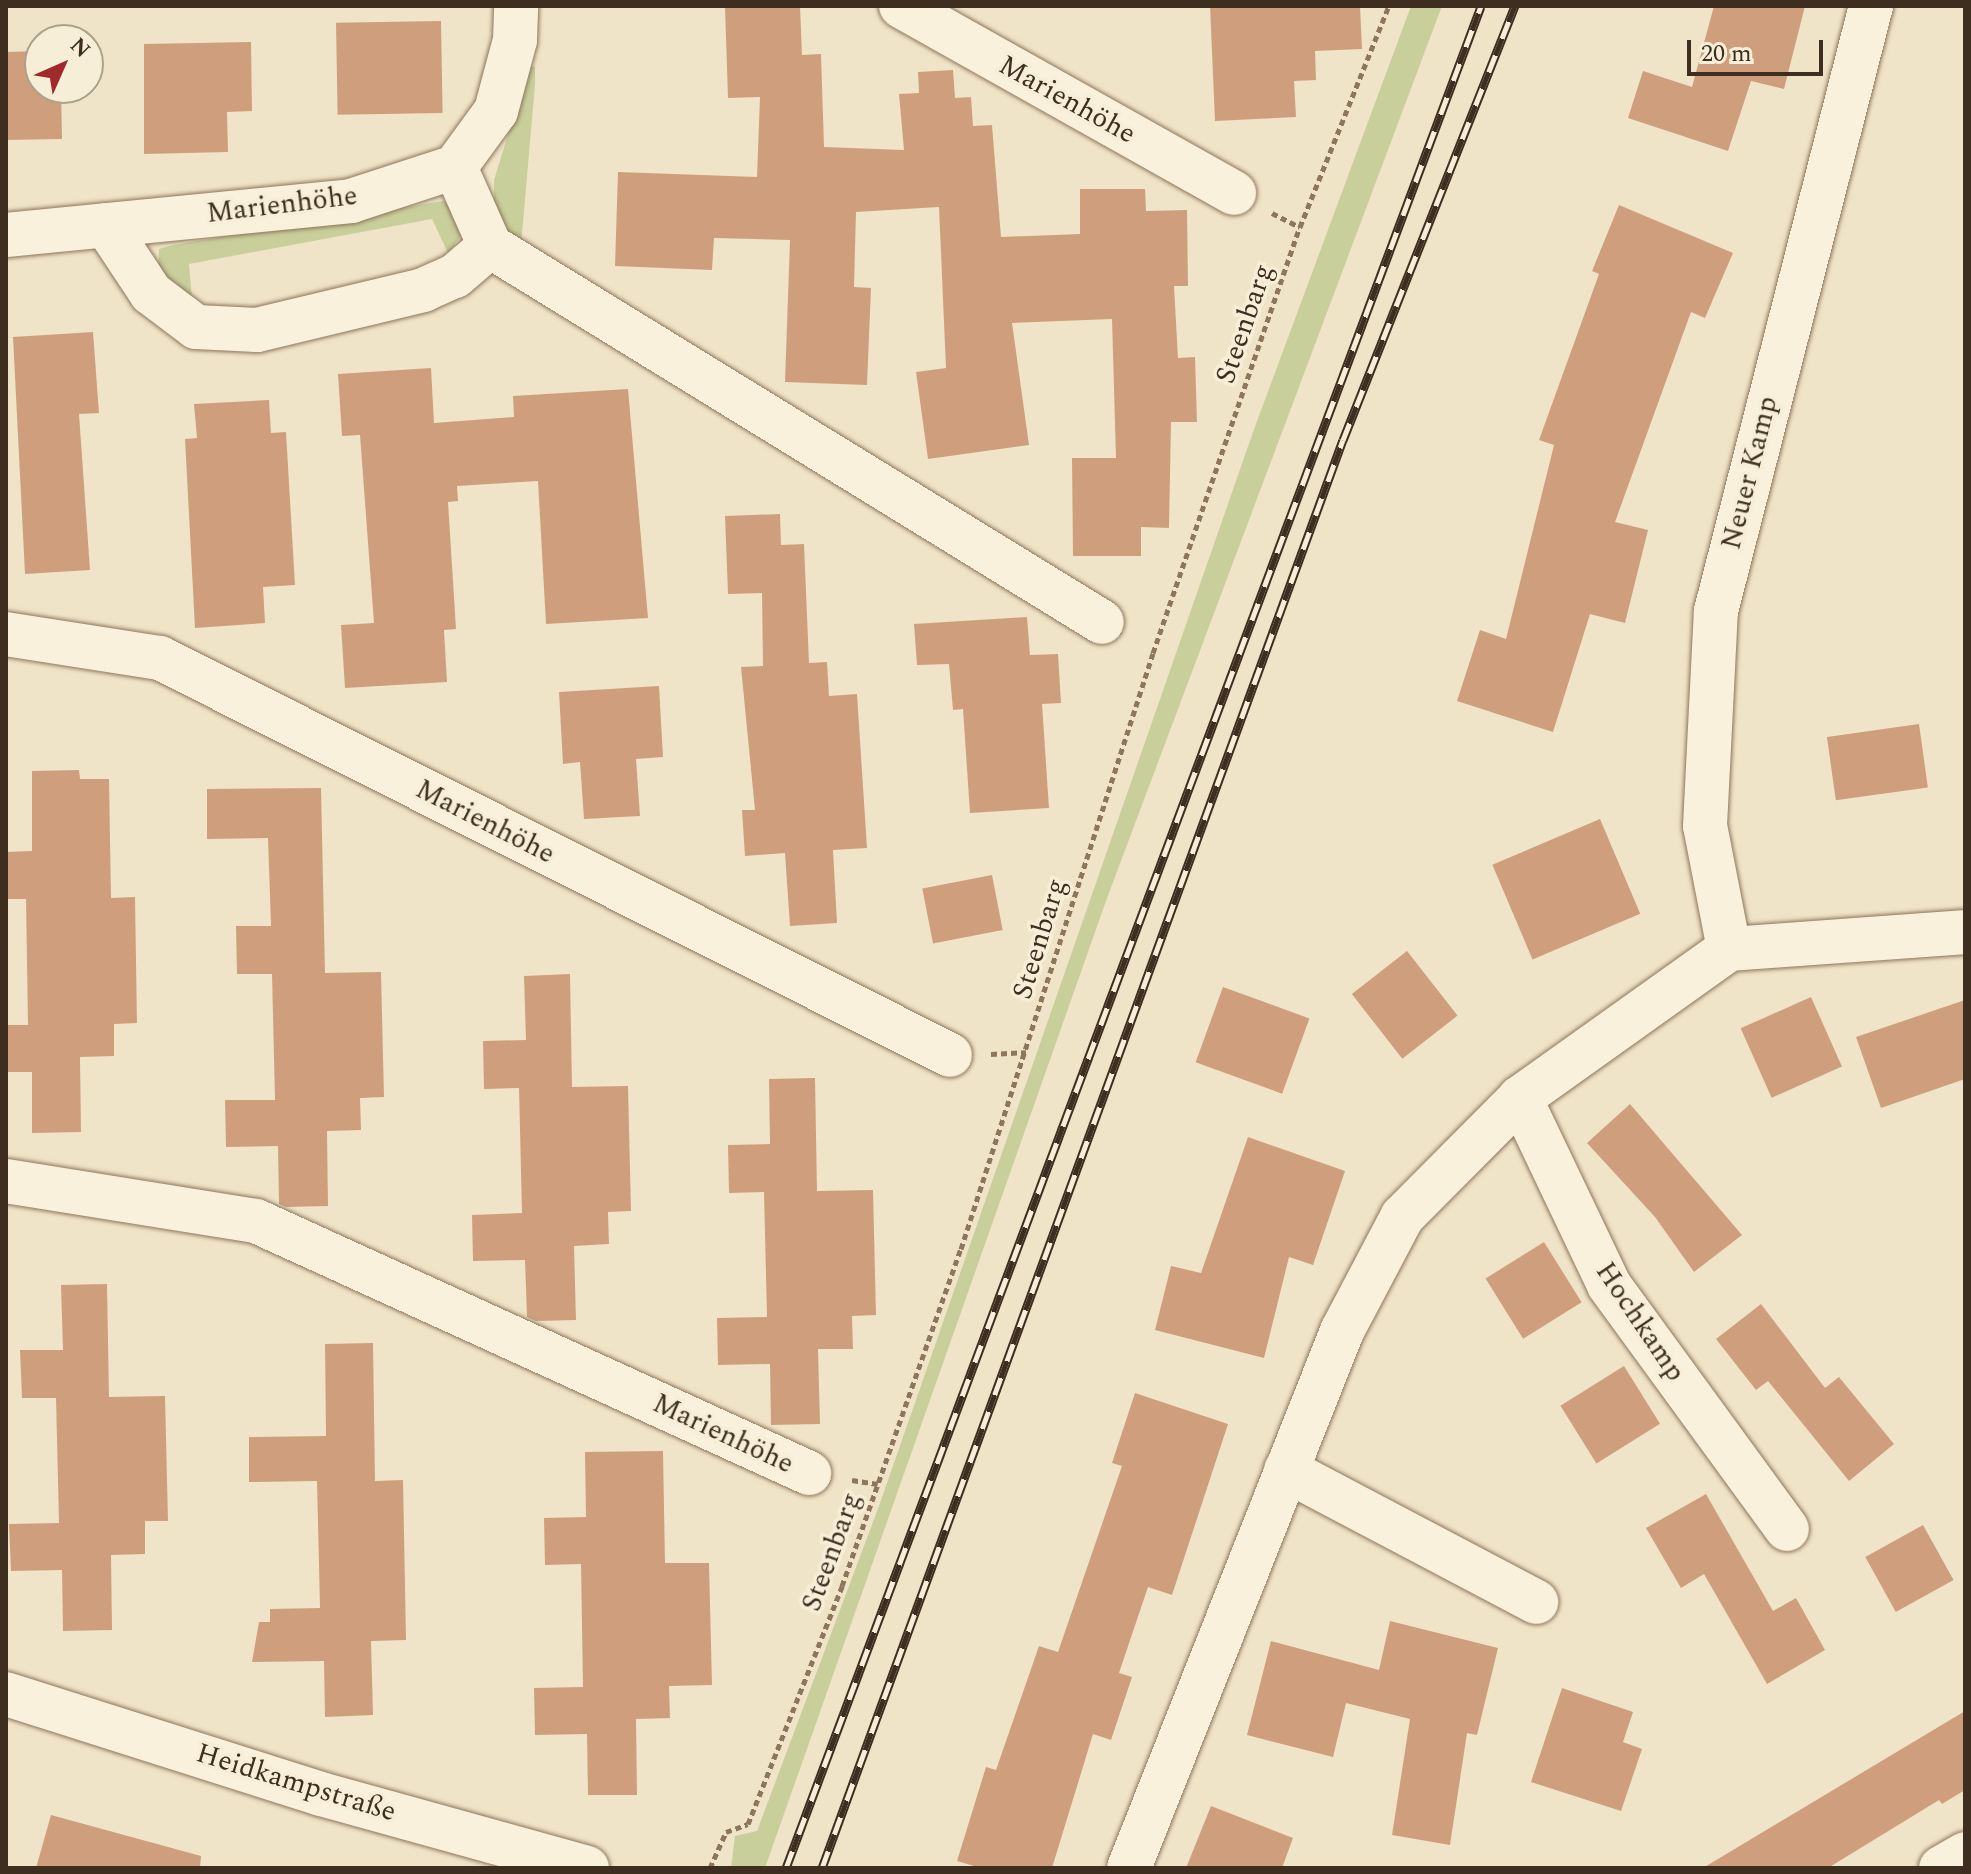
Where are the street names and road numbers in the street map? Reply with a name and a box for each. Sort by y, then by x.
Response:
street label: Marienhöhe [993,49,1141,151]
street label: Marienhöhe [205,179,359,231]
street label: Steenbarg [1209,260,1281,388]
street label: Neuer Kamp [1715,393,1785,553]
street label: Marienhöhe [410,773,560,871]
street label: Steenbarg [1006,875,1074,1003]
street label: Hochkamp [1588,1256,1692,1388]
street label: Marienhöhe [647,1387,799,1481]
street label: Steenbarg [795,1488,869,1616]
street label: Heidkampstraße [192,1737,400,1829]

